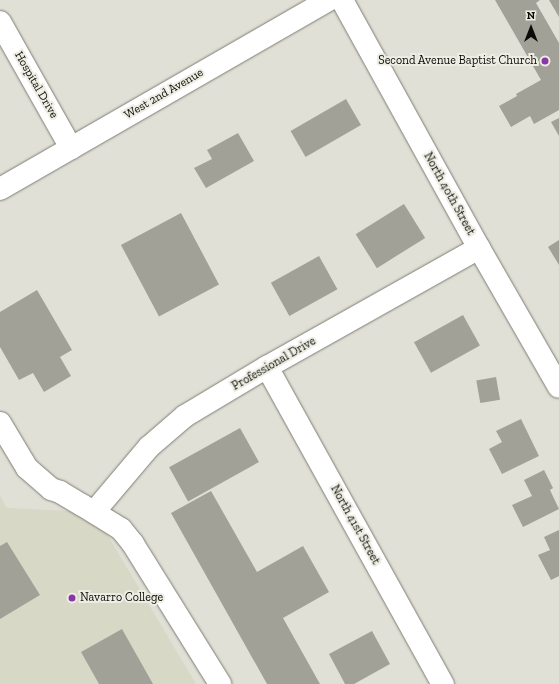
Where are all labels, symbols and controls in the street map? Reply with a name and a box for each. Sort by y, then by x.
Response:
north arrow [511,8,551,48]
text: N [527,9,535,22]
street label: Hospital Drive [11,49,61,121]
place label: Second Avenue Baptist Church [378,54,537,68]
marker: Second Avenue Baptist Church [540,56,550,66]
street label: West 2nd Avenue [122,65,206,123]
street label: North 40th Street [420,150,478,238]
street label: Professional Drive [230,334,318,394]
street label: North 41st Street [327,483,383,567]
place label: Navarro College [80,591,163,605]
marker: Navarro College [67,593,77,603]

